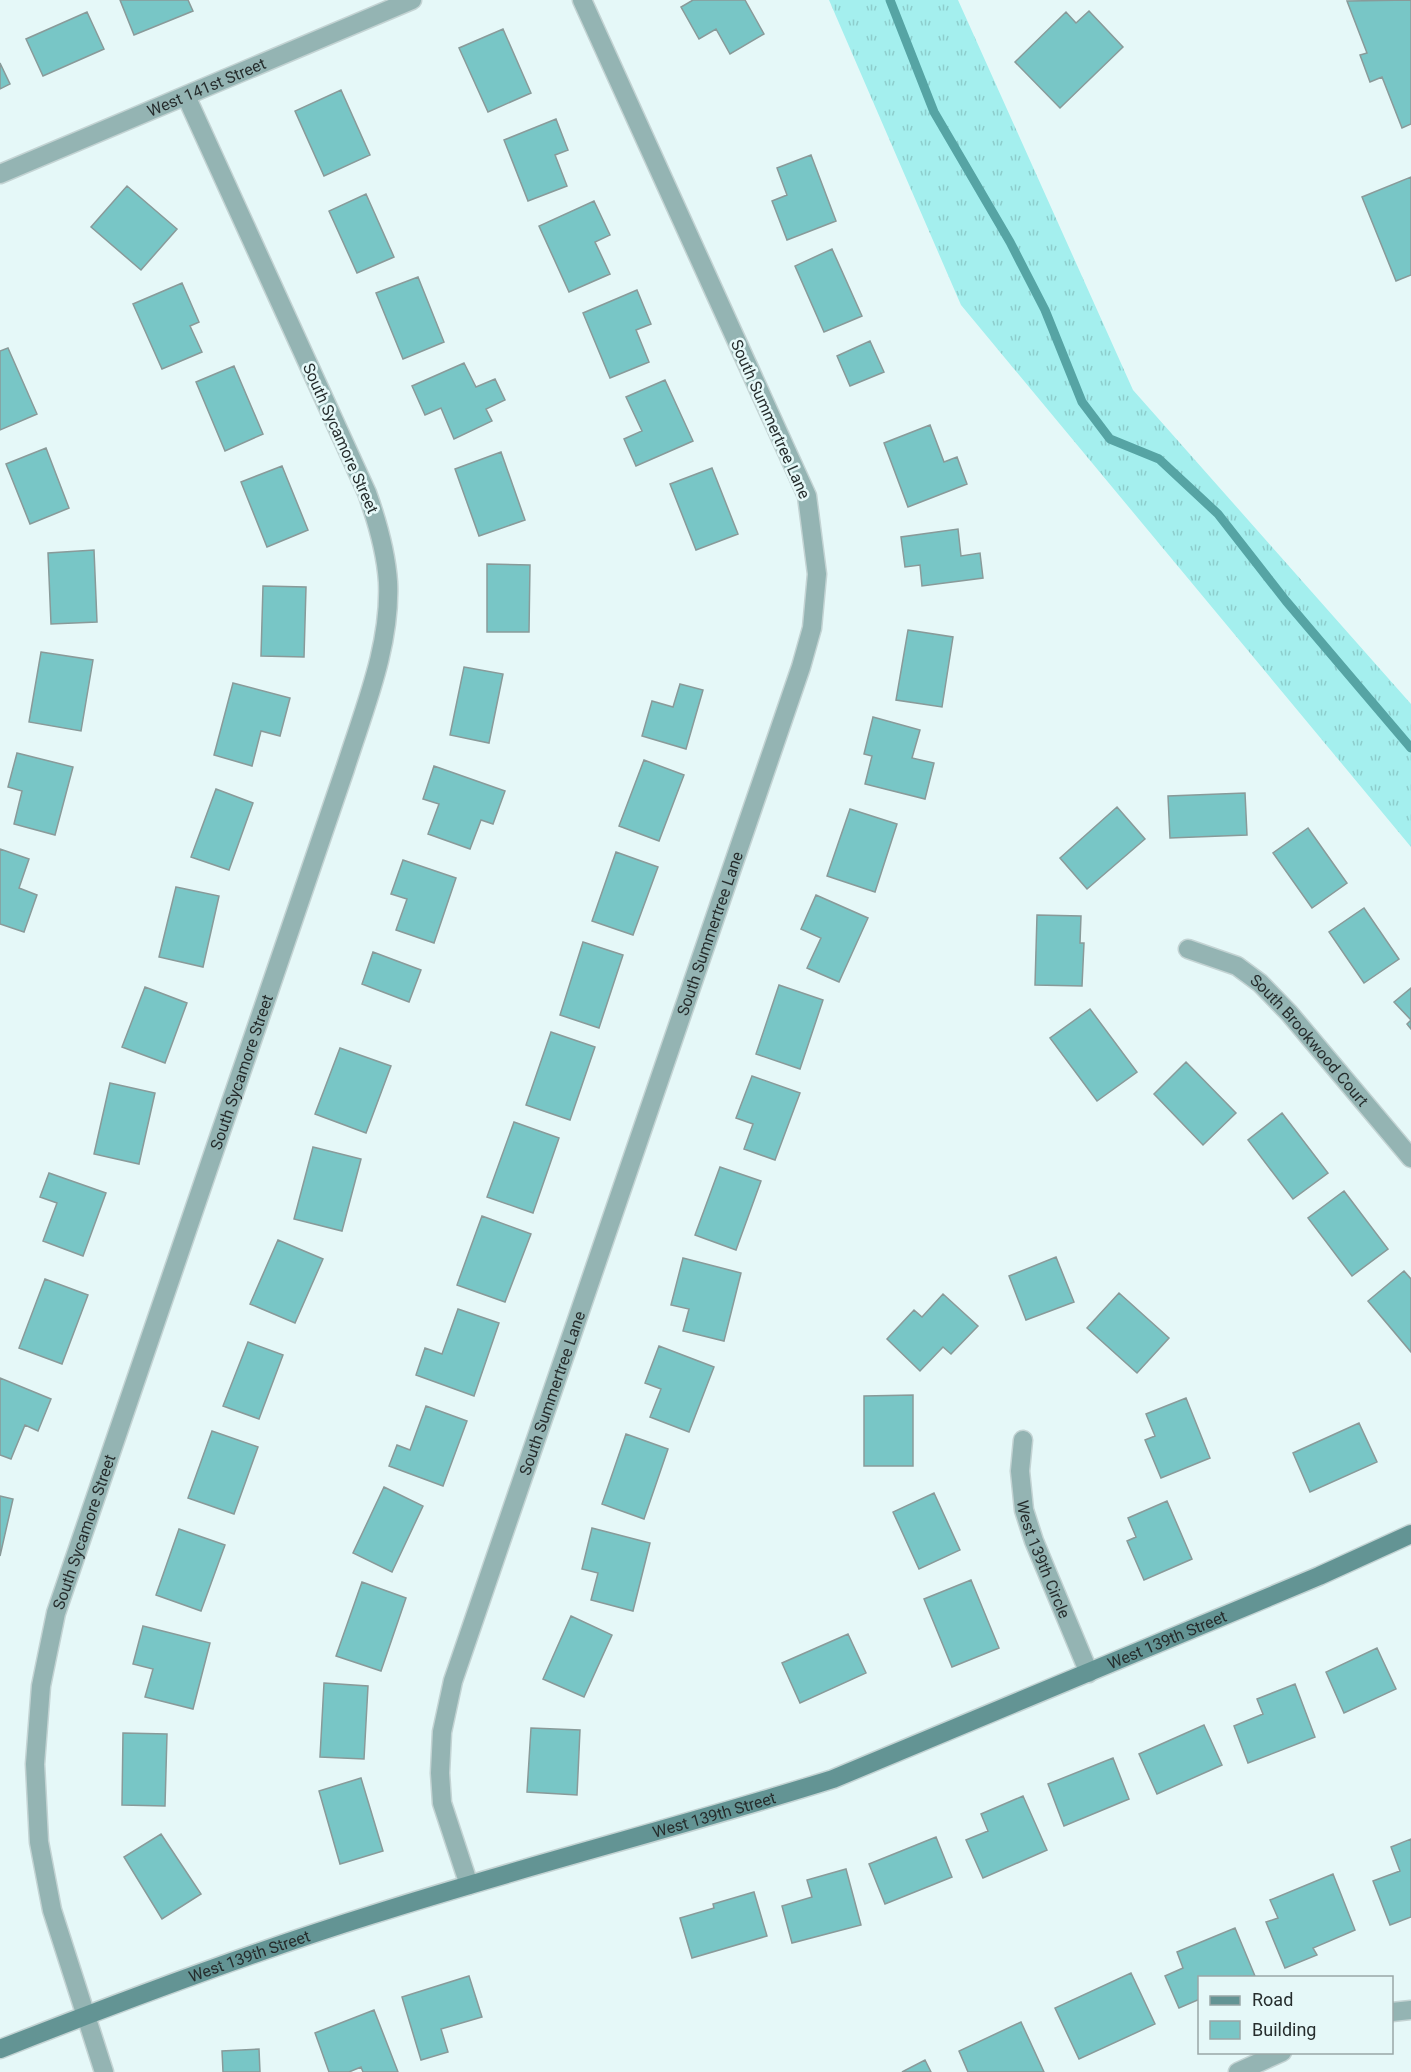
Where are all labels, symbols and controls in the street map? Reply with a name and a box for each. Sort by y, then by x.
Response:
street label: West 141st Street [145,54,269,121]
street label: South Summertree Lane [727,337,814,502]
street label: South Sycamore Street [299,360,382,516]
street label: South Summertree Lane [673,849,747,1018]
street label: South Brookwood Court [1247,970,1372,1110]
street label: South Sycamore Street [206,992,277,1152]
street label: South Summertree Lane [515,1309,589,1478]
street label: South Sycamore Street [49,1452,120,1612]
street label: West 139th Circle [1013,1499,1074,1621]
street label: West 139th Street [1105,1607,1229,1673]
street label: West 139th Street [651,1788,778,1842]
street label: West 139th Street [186,1926,312,1986]
legend [1198,1976,1393,2054]
text: Road [1252,1989,1293,2010]
text: Building [1252,2019,1316,2040]

